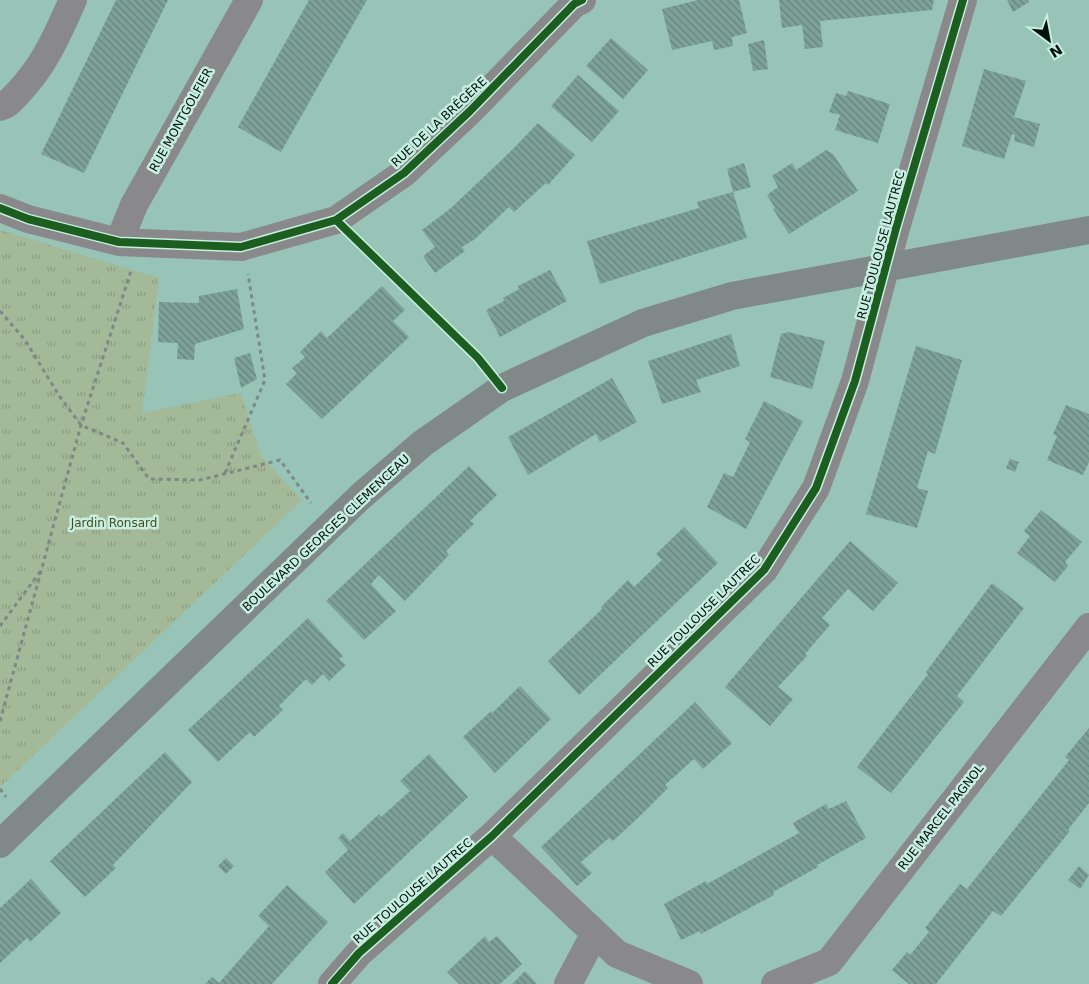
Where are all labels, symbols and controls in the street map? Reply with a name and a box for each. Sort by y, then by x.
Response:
north arrow [1024,15,1074,65]
text: N [1047,41,1065,61]
street label: RUE MONTGOLFIER [147,66,215,174]
street label: RUE DE LA BRÉGÈRE [388,73,490,170]
street label: RUE TOULOUSE LAUTREC [854,169,908,321]
street label: BOULEVARD GEORGES CLEMENCEAU [240,452,412,614]
park label: Jardin Ronsard [70,516,157,530]
street label: RUE TOULOUSE LAUTREC [645,552,763,670]
street label: RUE MARCEL PAGNOL [895,761,987,873]
street label: RUE TOULOUSE LAUTREC [351,835,475,947]

